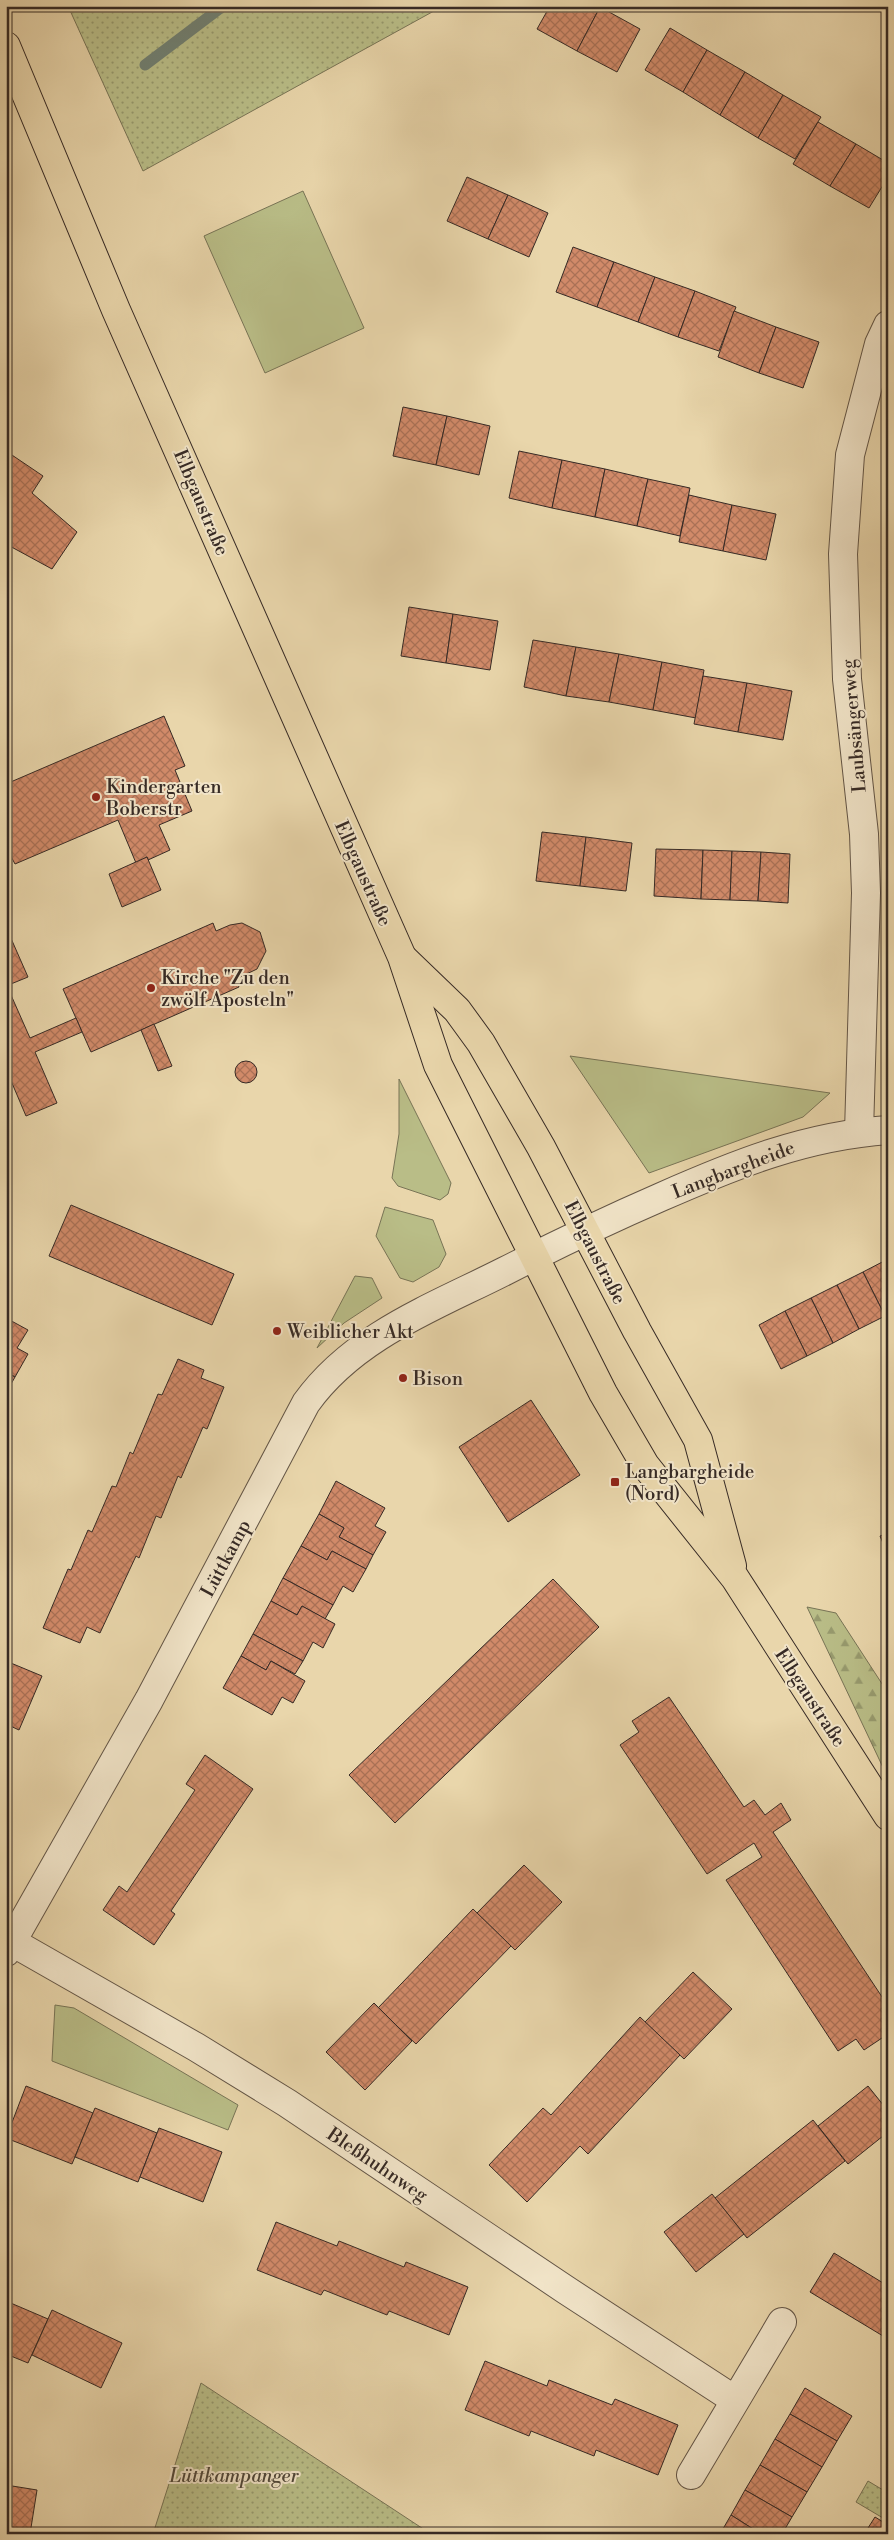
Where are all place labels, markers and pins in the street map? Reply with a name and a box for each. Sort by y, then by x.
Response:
place label: Kindergarten Boberstr [105,775,222,821]
marker: Kindergarten Boberstr [90,791,102,803]
place label: Kirche "Zu den zwölf Aposteln" [161,966,294,1012]
marker: Kirche "Zu den zwölf Aposteln" [145,982,157,994]
place label: Weiblicher Akt [286,1320,414,1344]
marker: Weiblicher Akt [271,1325,283,1337]
place label: Bison [412,1367,463,1391]
marker: Bison [397,1372,409,1384]
place label: Langbargheide (Nord) [625,1460,754,1506]
marker: Langbargheide (Nord) [609,1476,621,1488]

